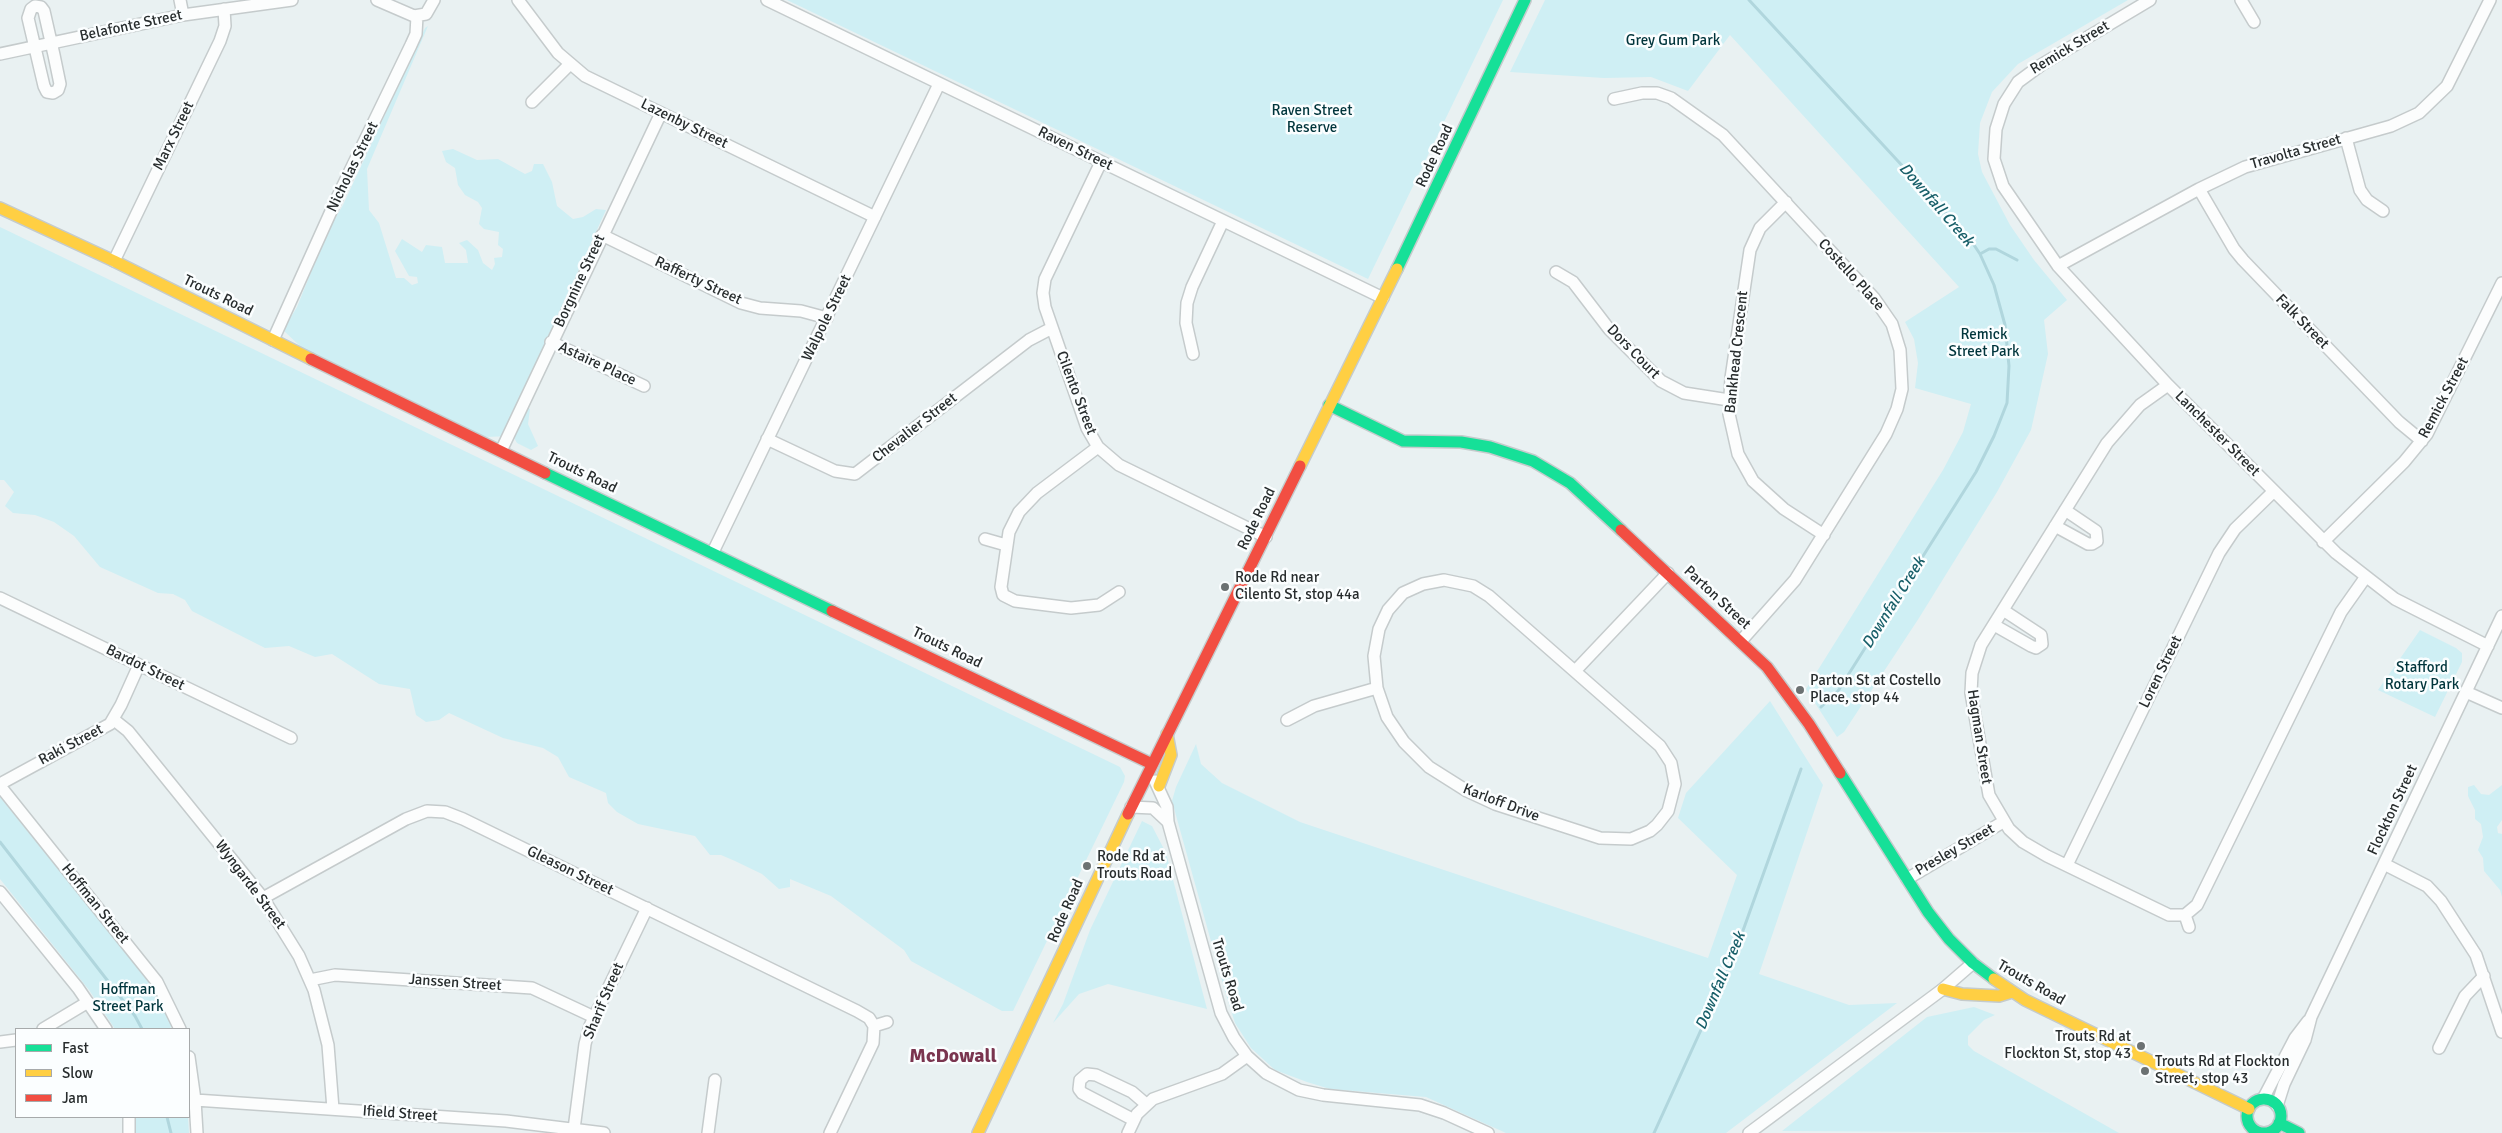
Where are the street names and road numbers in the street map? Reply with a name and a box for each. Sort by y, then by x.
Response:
street label: Belafonte Street [78,6,184,46]
street label: Remick Street [2027,17,2113,79]
street label: Lazenby Street [637,95,731,153]
street label: Marx Street [150,99,198,173]
street label: Nicholas Street [323,119,383,215]
street label: Rode Road [1413,122,1457,190]
street label: Raven Street [1035,123,1115,175]
street label: Travolta Street [2249,130,2343,174]
street label: Borgnine Street [551,232,609,330]
street label: Costello Place [1814,235,1888,315]
street label: Rafferty Street [652,253,744,309]
street label: Trouts Road [180,271,256,321]
street label: Walpole Street [798,272,856,364]
street label: Bankhead Crescent [1722,290,1752,414]
street label: Falk Street [2271,291,2333,353]
street label: Dors Court [1603,321,1663,383]
street label: Astaire Place [555,338,639,390]
street label: Cilento Street [1052,349,1100,437]
street label: Remick Street [2415,354,2473,442]
street label: Lanchester Street [2171,388,2263,480]
street label: Chevalier Street [869,389,961,467]
street label: Trouts Road [544,448,620,498]
street label: Rode Road [1234,485,1280,553]
street label: Parton Street [1680,562,1754,634]
street label: Trouts Road [909,623,985,673]
street label: Loren Street [2136,633,2186,711]
street label: Bardot Street [103,641,187,695]
street label: Hagman Street [1963,688,1995,786]
street label: Raki Street [36,721,106,769]
street label: Flockton Street [2364,762,2422,858]
street label: Karloff Drive [1460,780,1542,826]
street label: Presley Street [1912,820,1998,880]
street label: Wyngarde Street [211,837,289,933]
street label: Gleason Street [524,842,616,900]
street label: Hoffman Street [57,860,133,948]
street label: Rode Road [1044,877,1088,945]
street label: Trouts Road [1207,936,1247,1014]
street label: Trouts Road [1994,956,2068,1010]
street label: Sharif Street [580,960,628,1042]
street label: Janssen Street [408,971,502,995]
street label: Ifield Street [362,1102,438,1126]

